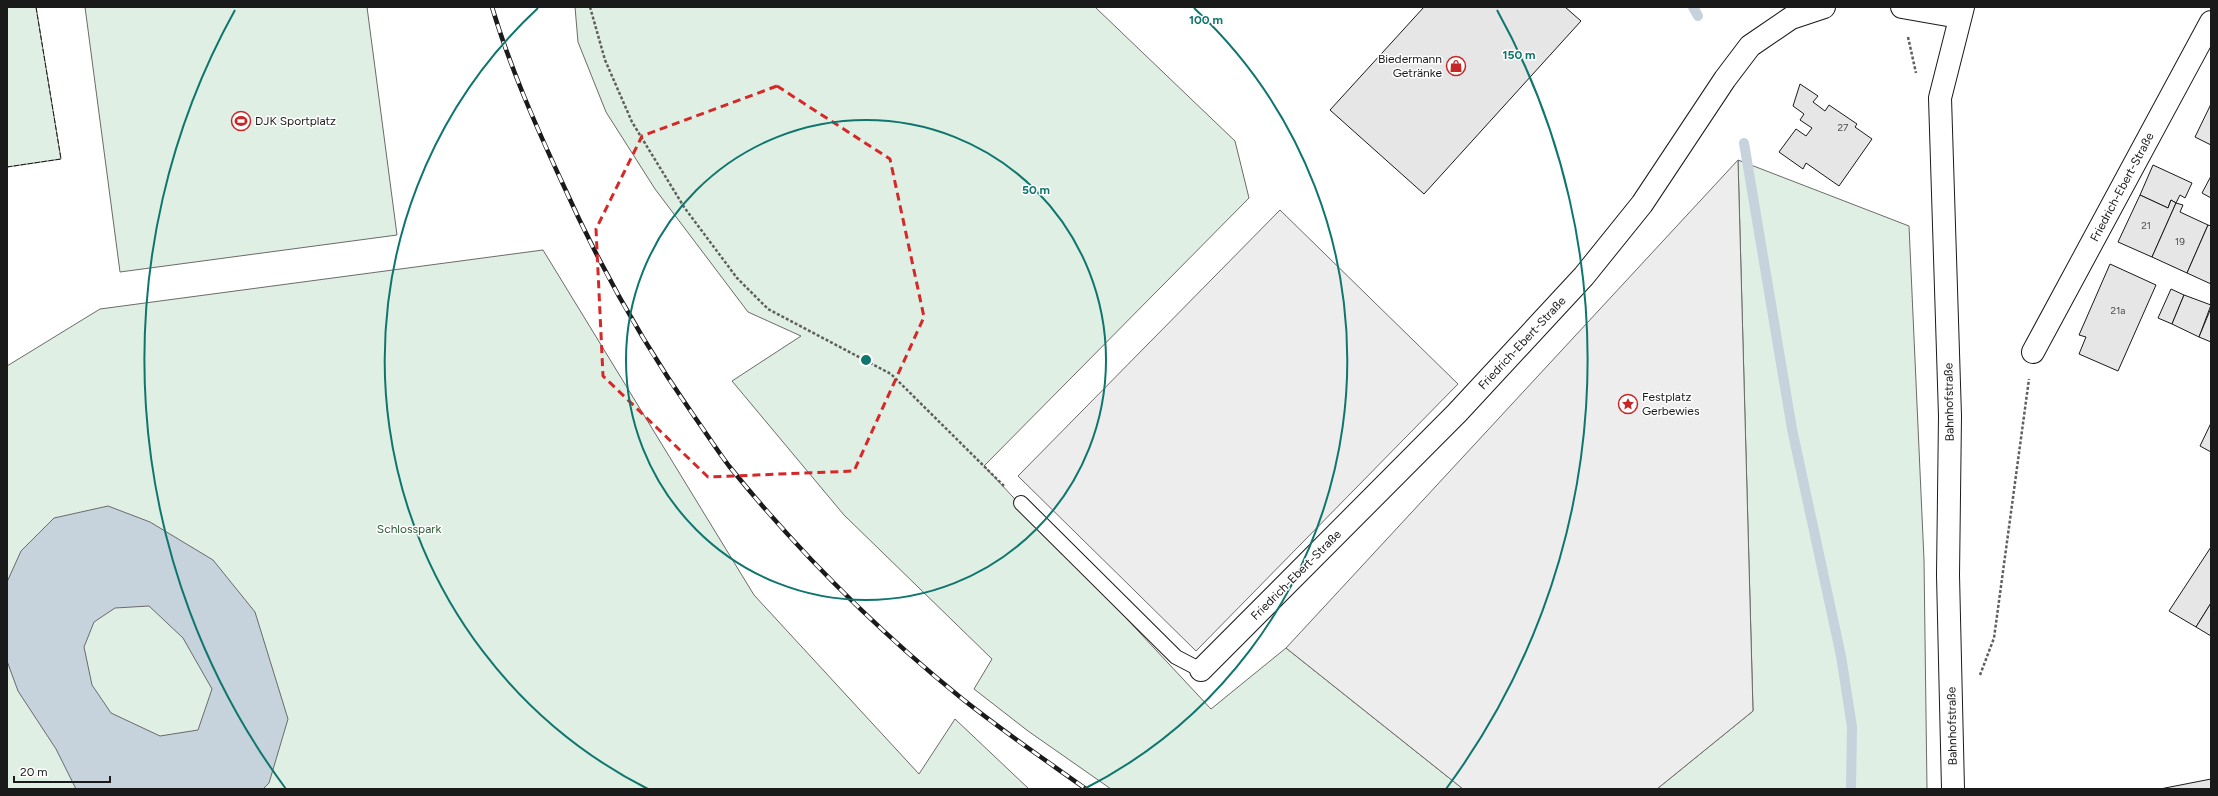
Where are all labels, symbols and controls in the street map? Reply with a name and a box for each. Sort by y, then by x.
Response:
text: 100 m [1189,13,1223,27]
text: 150 m [1502,48,1536,62]
place label: Biedermann Getränke [1378,52,1442,80]
shop icon: Biedermann Getränke [1445,55,1467,77]
sports icon: DJK Sportplatz [230,110,252,132]
place label: DJK Sportplatz [255,114,336,128]
house number: 27 [1838,121,1849,134]
street label: Friedrich-Ebert-Straße [2087,130,2157,244]
text: 50 m [1022,183,1050,197]
house number: 21 [2141,219,2151,232]
house number: 19 [2175,235,2185,248]
street label: Friedrich-Ebert-Straße [1475,293,1569,392]
house number: 21a [2111,304,2125,317]
centre of rings [859,353,873,367]
street label: Bahnhofstraße [1941,362,1957,441]
place label: Festplatz Gerbewies [1642,390,1700,418]
place icon: Festplatz Gerbewies [1617,393,1639,415]
park label: Schlosspark [377,522,441,536]
street label: Friedrich-Ebert-Straße [1248,527,1344,623]
street label: Bahnhofstraße [1944,686,1960,765]
scale bar [14,758,110,784]
text: 20 m [20,765,48,779]

